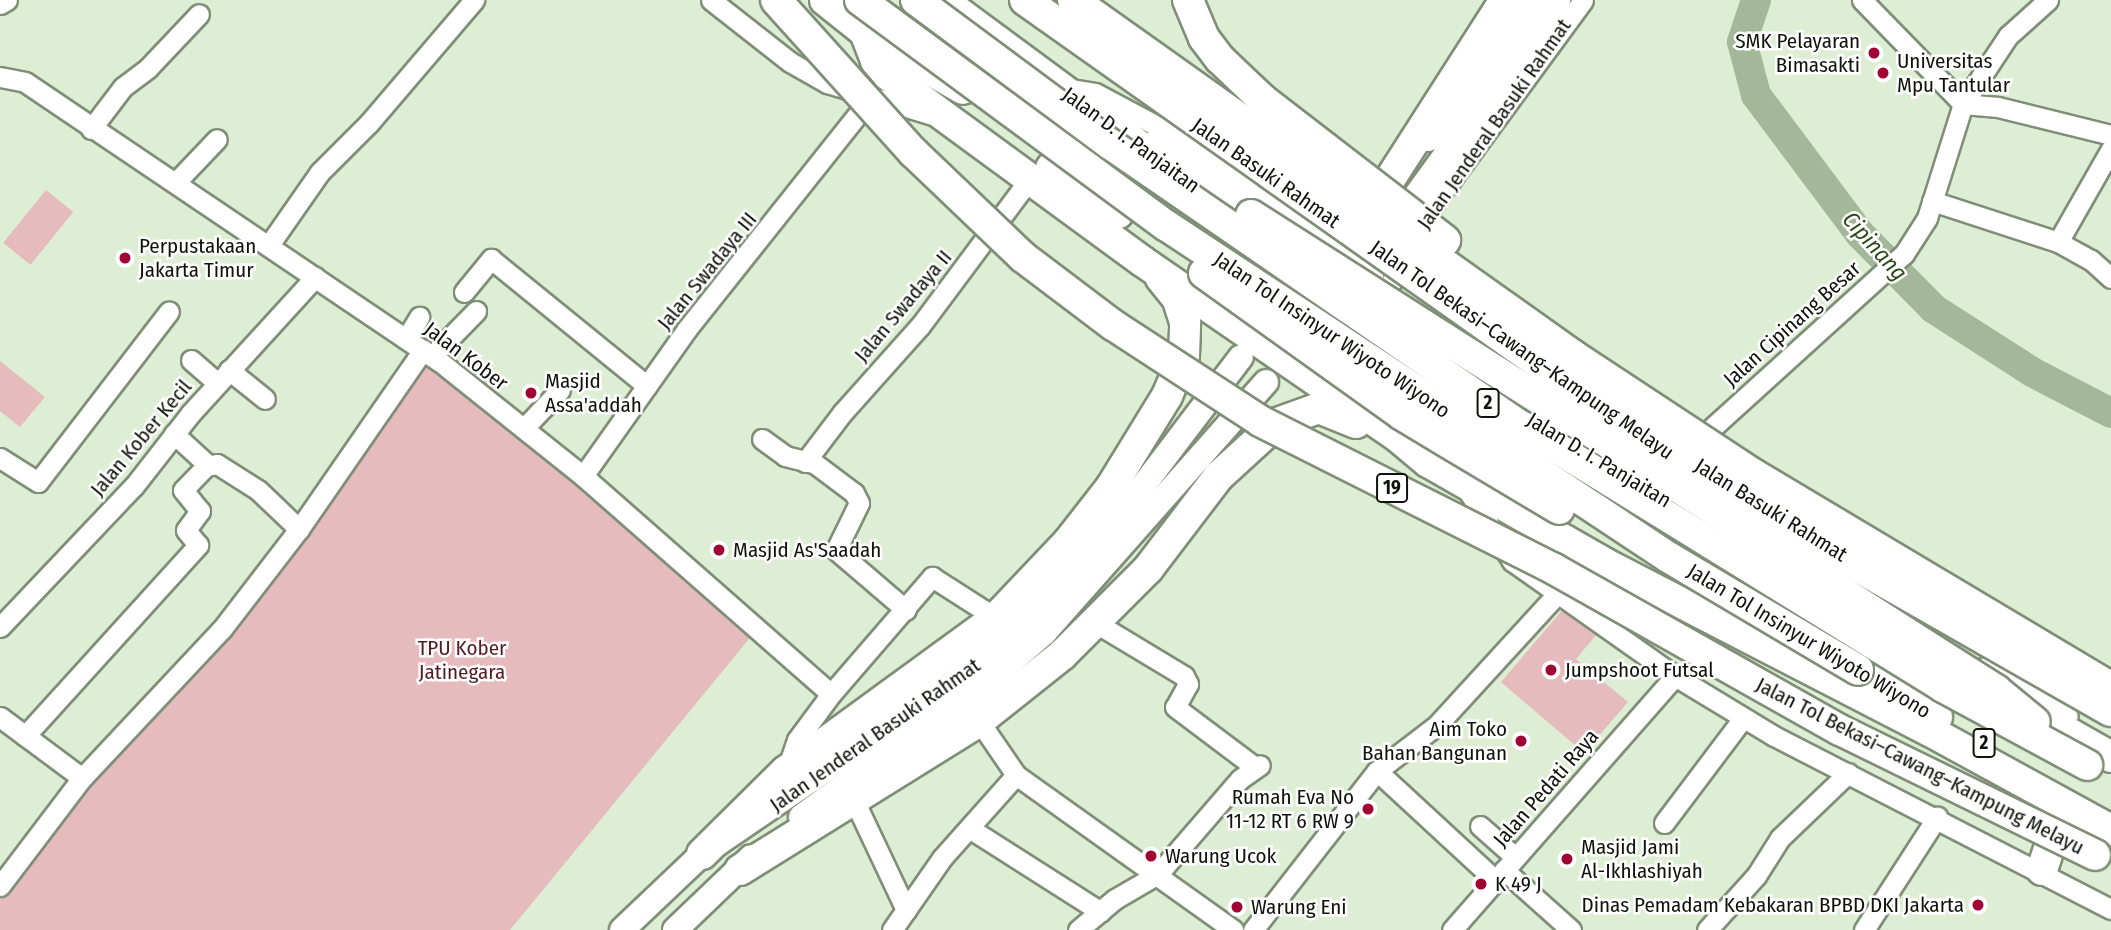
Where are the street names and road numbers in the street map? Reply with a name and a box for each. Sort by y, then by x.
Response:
street label: Jalan Jenderal Basuki Rahmat [1412,14,1576,234]
street label: Jalan D. I. Panjaitan [1057,82,1205,198]
street label: Jalan Basuki Rahmat [1187,112,1345,234]
street label: Jalan Swadaya III [652,207,762,335]
street label: Jalan Tol Bekasi–Cawang–Kampung Melayu [1365,235,1679,465]
street label: Jalan Swadaya II [849,245,957,367]
street label: Jalan Tol Insinyur Wiyoto Wiyono [1209,246,1455,424]
street label: Jalan Cipinang Besar [1718,256,1866,392]
street label: Jalan Kober [419,316,513,396]
street label: Jalan Kober Kecil [85,375,197,501]
road number: 2 [1476,388,1500,418]
street label: Jalan D. I. Panjaitan [1522,407,1676,513]
street label: Jalan Basuki Rahmat [1690,453,1852,567]
road number: 19 [1374,472,1410,503]
street label: Jalan Tol Insinyur Wiyoto Wiyono [1683,558,1935,724]
street label: Jalan Jenderal Basuki Rahmat [765,653,985,817]
street label: Jalan Tol Bekasi–Cawang–Kampung Melayu [1752,672,2088,860]
street label: Jalan Pedati Raya [1488,724,1604,852]
road number: 2 [1972,728,1996,758]

